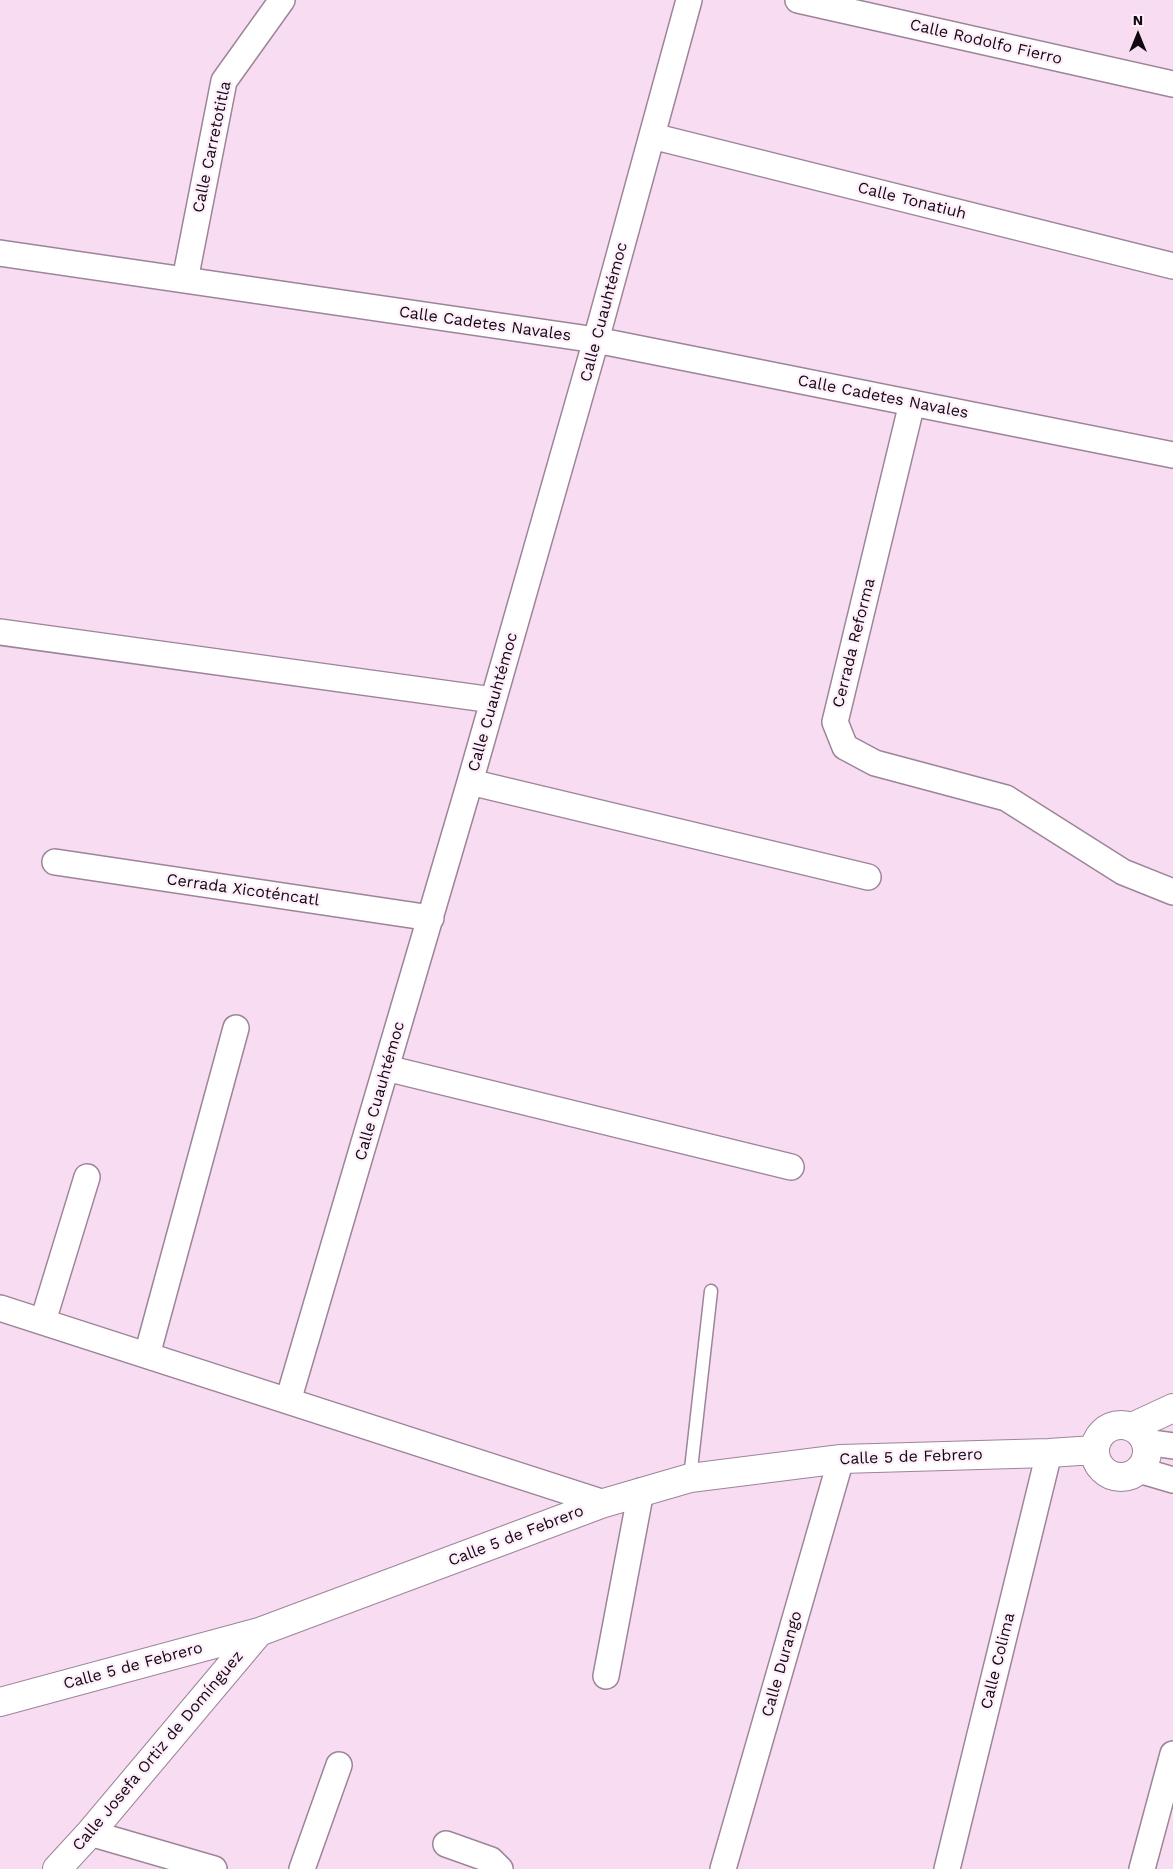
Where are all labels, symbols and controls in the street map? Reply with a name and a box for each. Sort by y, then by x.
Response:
north arrow [1113,10,1163,60]
text: N [1133,12,1143,28]
street label: Calle Rodolfo Fierro [908,15,1064,69]
street label: Calle Carretotitla [189,79,235,215]
street label: Calle Tonatiuh [856,178,968,224]
street label: Calle Cuauhtémoc [576,240,632,384]
street label: Calle Cadetes Navales [398,302,572,346]
street label: Calle Cadetes Navales [796,371,970,423]
street label: Cerrada Reforma [829,576,879,710]
street label: Calle Cuauhtémoc [464,630,522,774]
street label: Cerrada Xicoténcatl [165,870,321,910]
street label: Calle Cuauhtémoc [351,1019,409,1163]
street label: Calle 5 de Febrero [839,1445,983,1469]
street label: Calle 5 de Febrero [446,1501,586,1571]
street label: Calle Durango [758,1609,806,1719]
street label: Calle Colima [977,1611,1019,1711]
street label: Calle 5 de Febrero [61,1638,205,1694]
street label: Calle Josefa Ortiz de Domínguez [69,1647,247,1855]

